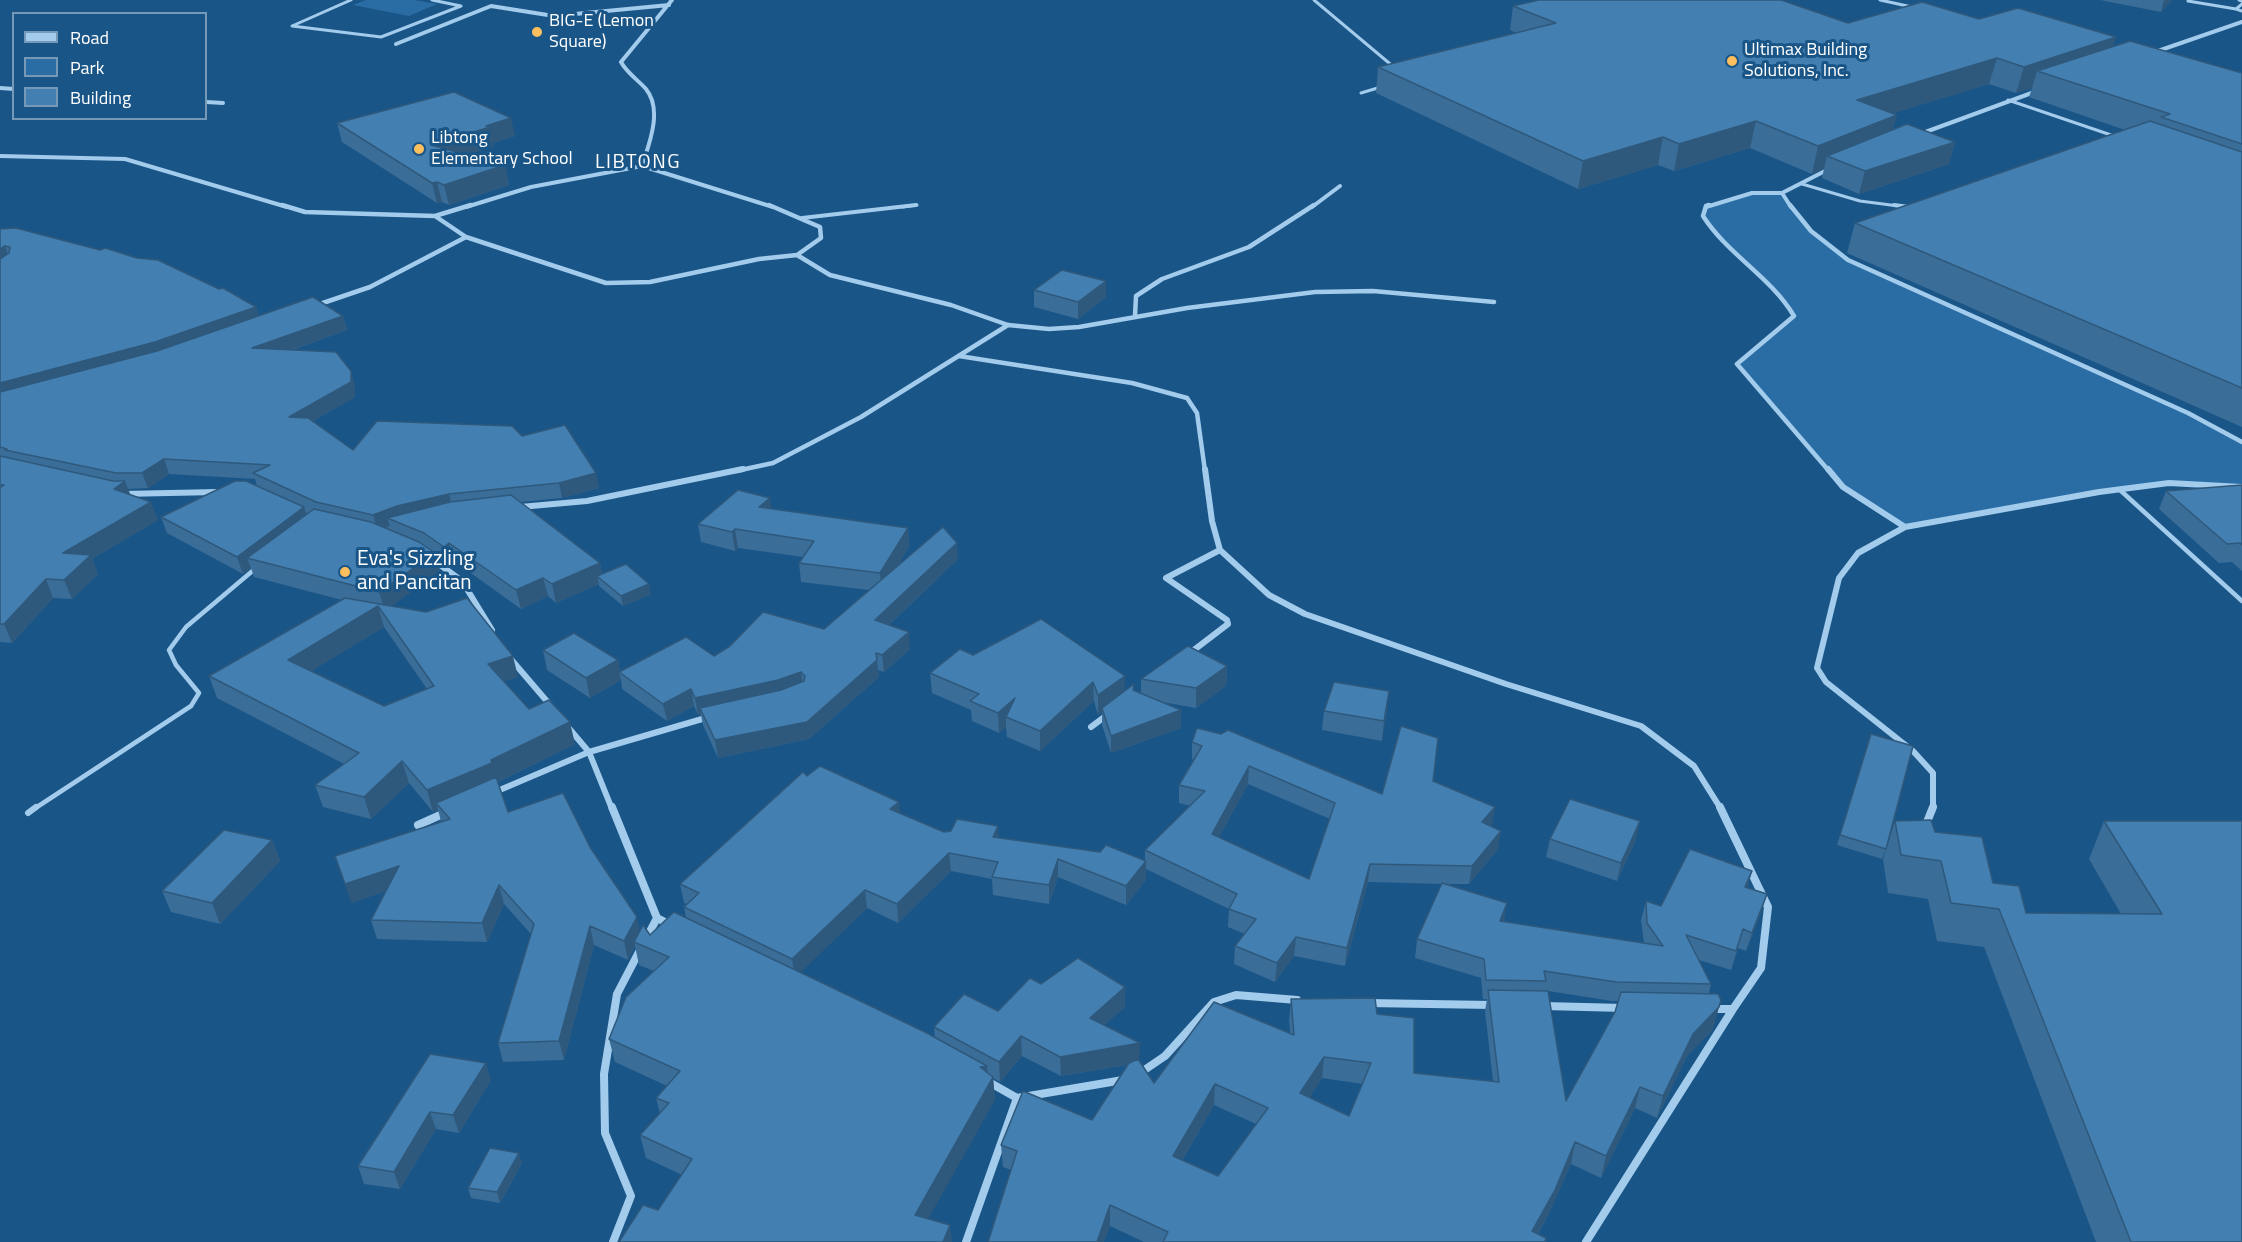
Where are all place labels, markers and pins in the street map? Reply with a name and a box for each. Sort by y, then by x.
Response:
place label: BIG-E (Lemon Square) [549,11,654,54]
marker: BIG-E (Lemon Square) [530,25,544,39]
place label: Ultimax Building Solutions, Inc. [1744,40,1867,82]
marker: Ultimax Building Solutions, Inc. [1725,54,1739,68]
place label: Libtong Elementary School [431,128,573,170]
marker: Libtong Elementary School [412,142,426,156]
place label: Eva's Sizzling and Pancitan [357,547,474,597]
marker: Eva's Sizzling and Pancitan [338,565,352,579]

